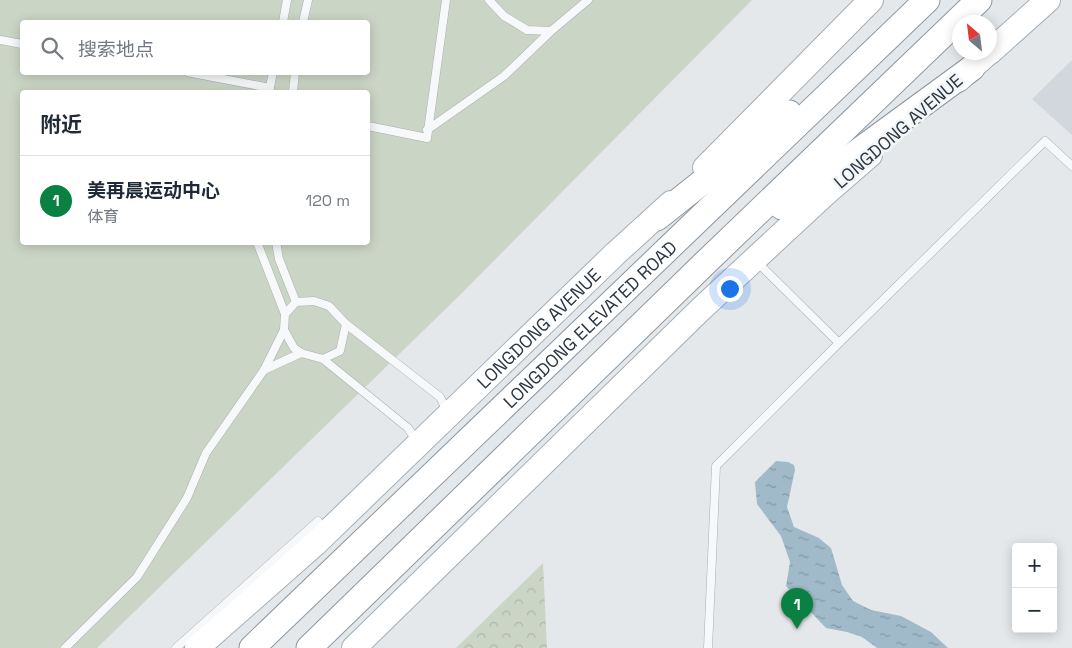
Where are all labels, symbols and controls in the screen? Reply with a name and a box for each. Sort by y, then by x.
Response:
north arrow [952,15,997,60]
search box [20,20,370,75]
icon: search [38,34,66,62]
text: 搜索地点 [78,37,154,62]
street label: LONGDONG AVENUE [829,69,967,193]
text: 附近 [40,111,82,138]
text: 美再晨运动中心 [87,178,220,203]
text: 1 [52,190,60,211]
text: 120 m [306,190,350,211]
text: 体育 [87,206,119,227]
street label: LONGDONG ELEVATED ROAD [498,235,681,413]
street label: LONGDONG AVENUE [472,263,605,393]
your location [717,276,743,302]
map controls [1012,543,1057,633]
button: + [1012,543,1057,588]
pin: 1 [781,588,813,629]
button: − [1012,588,1057,633]

